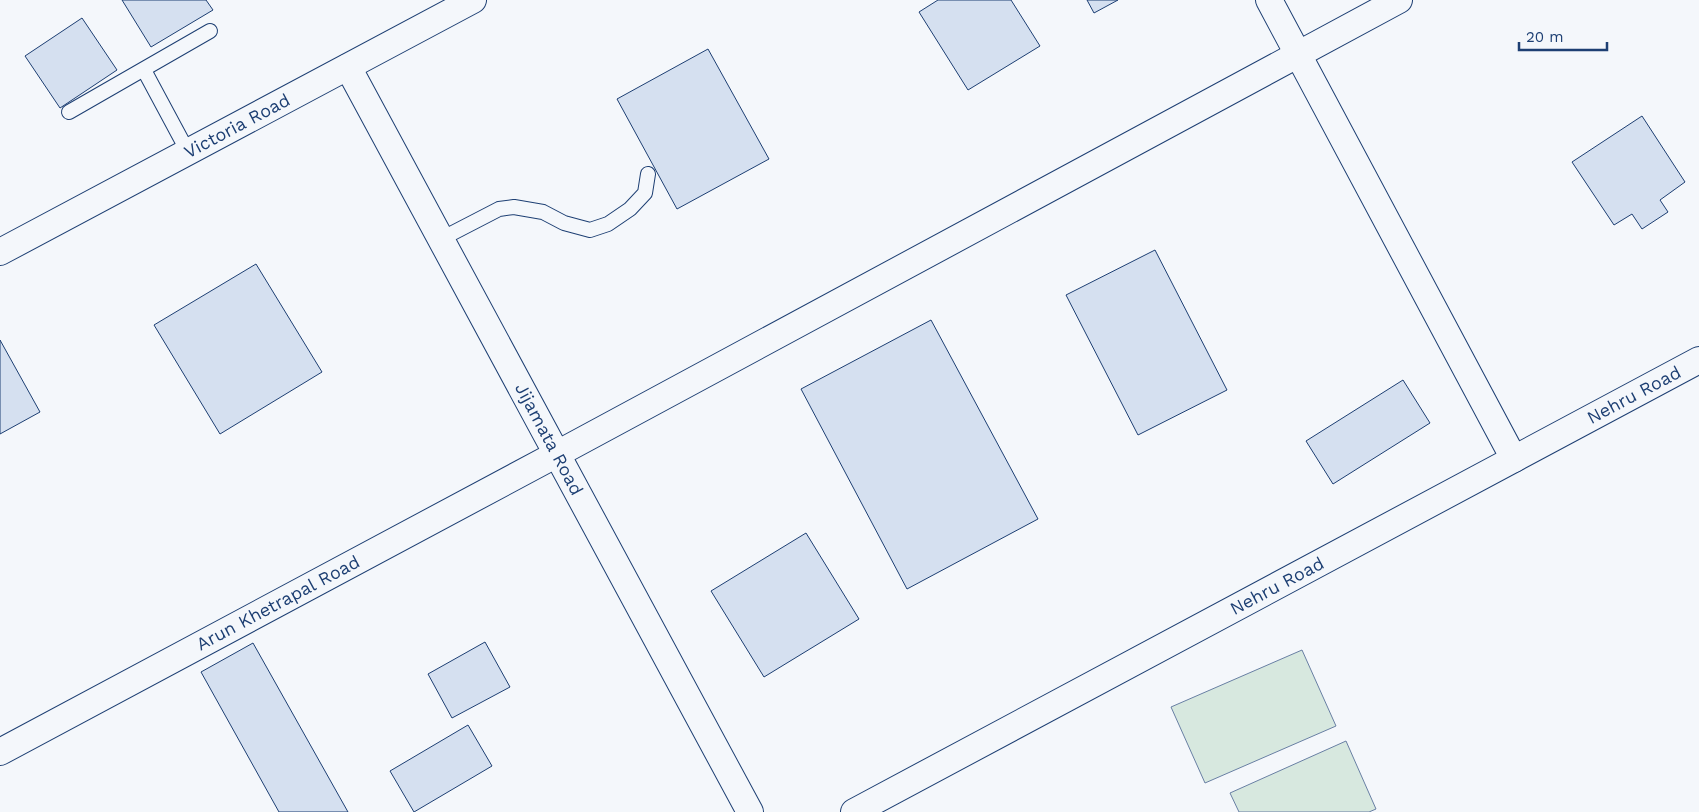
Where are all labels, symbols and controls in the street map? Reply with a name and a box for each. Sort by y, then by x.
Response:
scale bar [1519,20,1606,52]
text: 20 m [1526,28,1564,46]
street label: Victoria Road [180,89,293,162]
street label: Nehru Road [1583,361,1684,428]
street label: Jijamata Road [511,379,588,499]
street label: Arun Khetrapal Road [193,551,363,655]
street label: Nehru Road [1226,552,1327,619]

